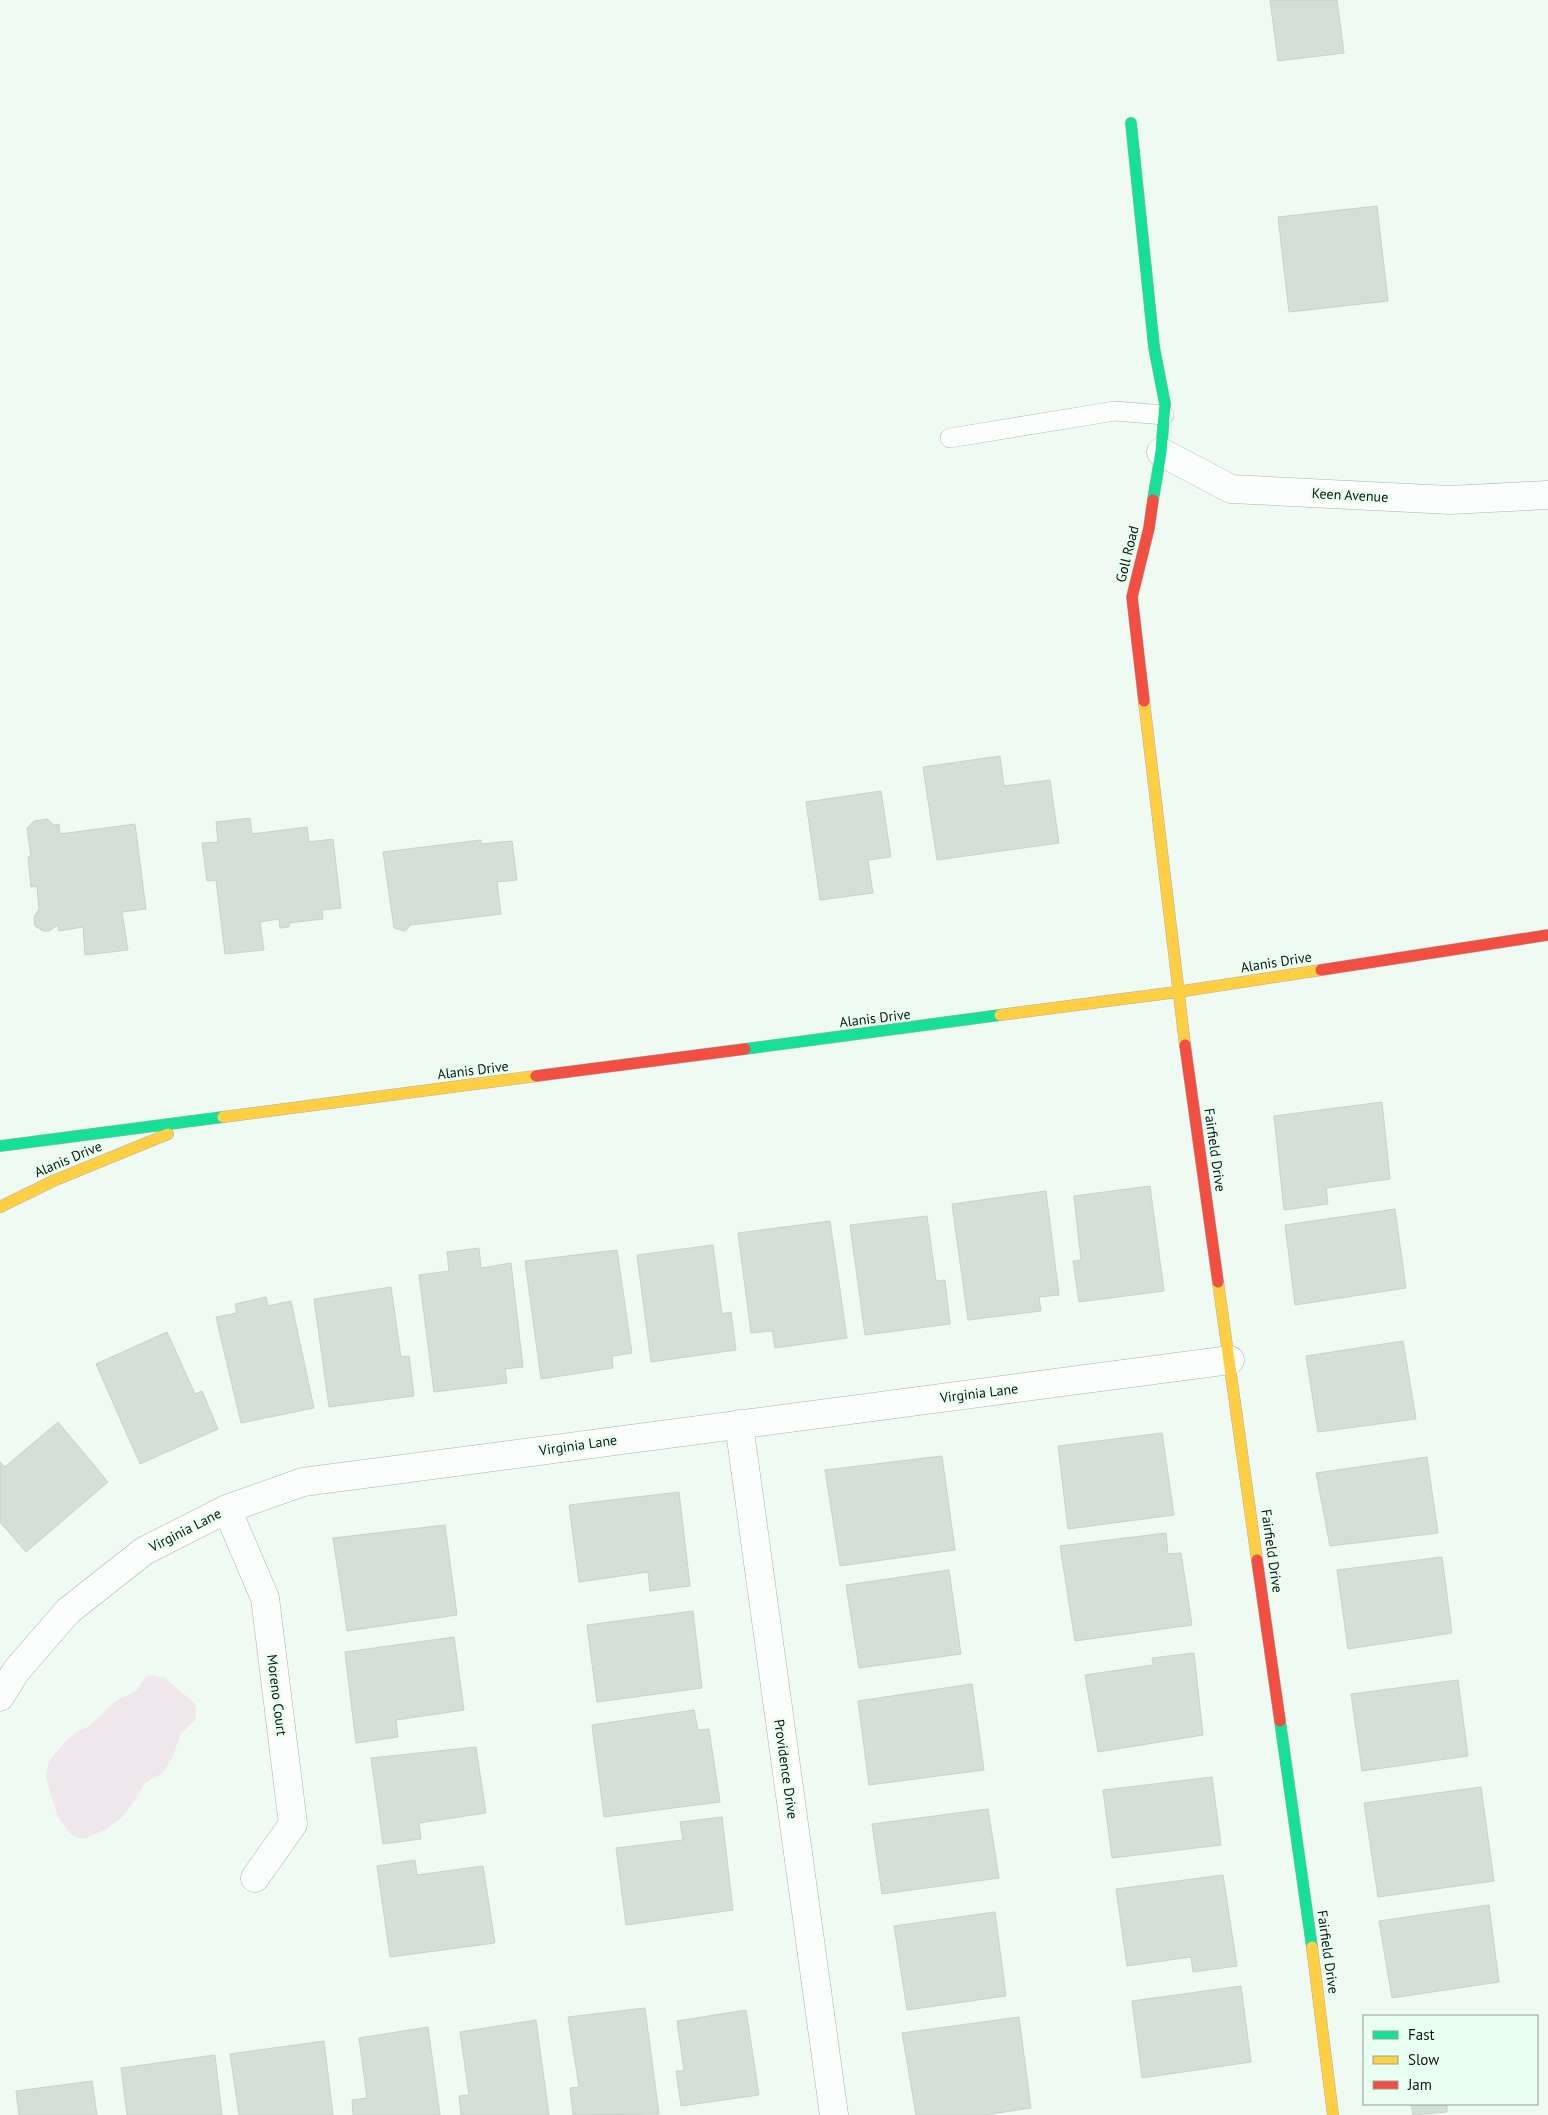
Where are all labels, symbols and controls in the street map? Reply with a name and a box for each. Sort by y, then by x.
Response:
street label: Keen Avenue [1311,484,1389,506]
street label: Goll Road [1111,524,1143,584]
street label: Alanis Drive [1239,948,1313,976]
street label: Alanis Drive [838,1005,912,1031]
street label: Alanis Drive [436,1057,510,1083]
street label: Fairfield Drive [1200,1107,1230,1193]
street label: Alanis Drive [32,1137,104,1181]
street label: Virginia Lane [938,1379,1019,1407]
street label: Virginia Lane [537,1431,618,1460]
street label: Virginia Lane [145,1504,224,1556]
street label: Fairfield Drive [1257,1508,1287,1594]
street label: Moreno Court [263,1653,291,1737]
street label: Providence Drive [770,1718,802,1820]
street label: Fairfield Drive [1313,1909,1343,1995]
legend [1363,2015,1538,2105]
text: Fast [1408,2025,1435,2044]
text: Slow [1408,2050,1439,2069]
text: Jam [1407,2075,1432,2094]

